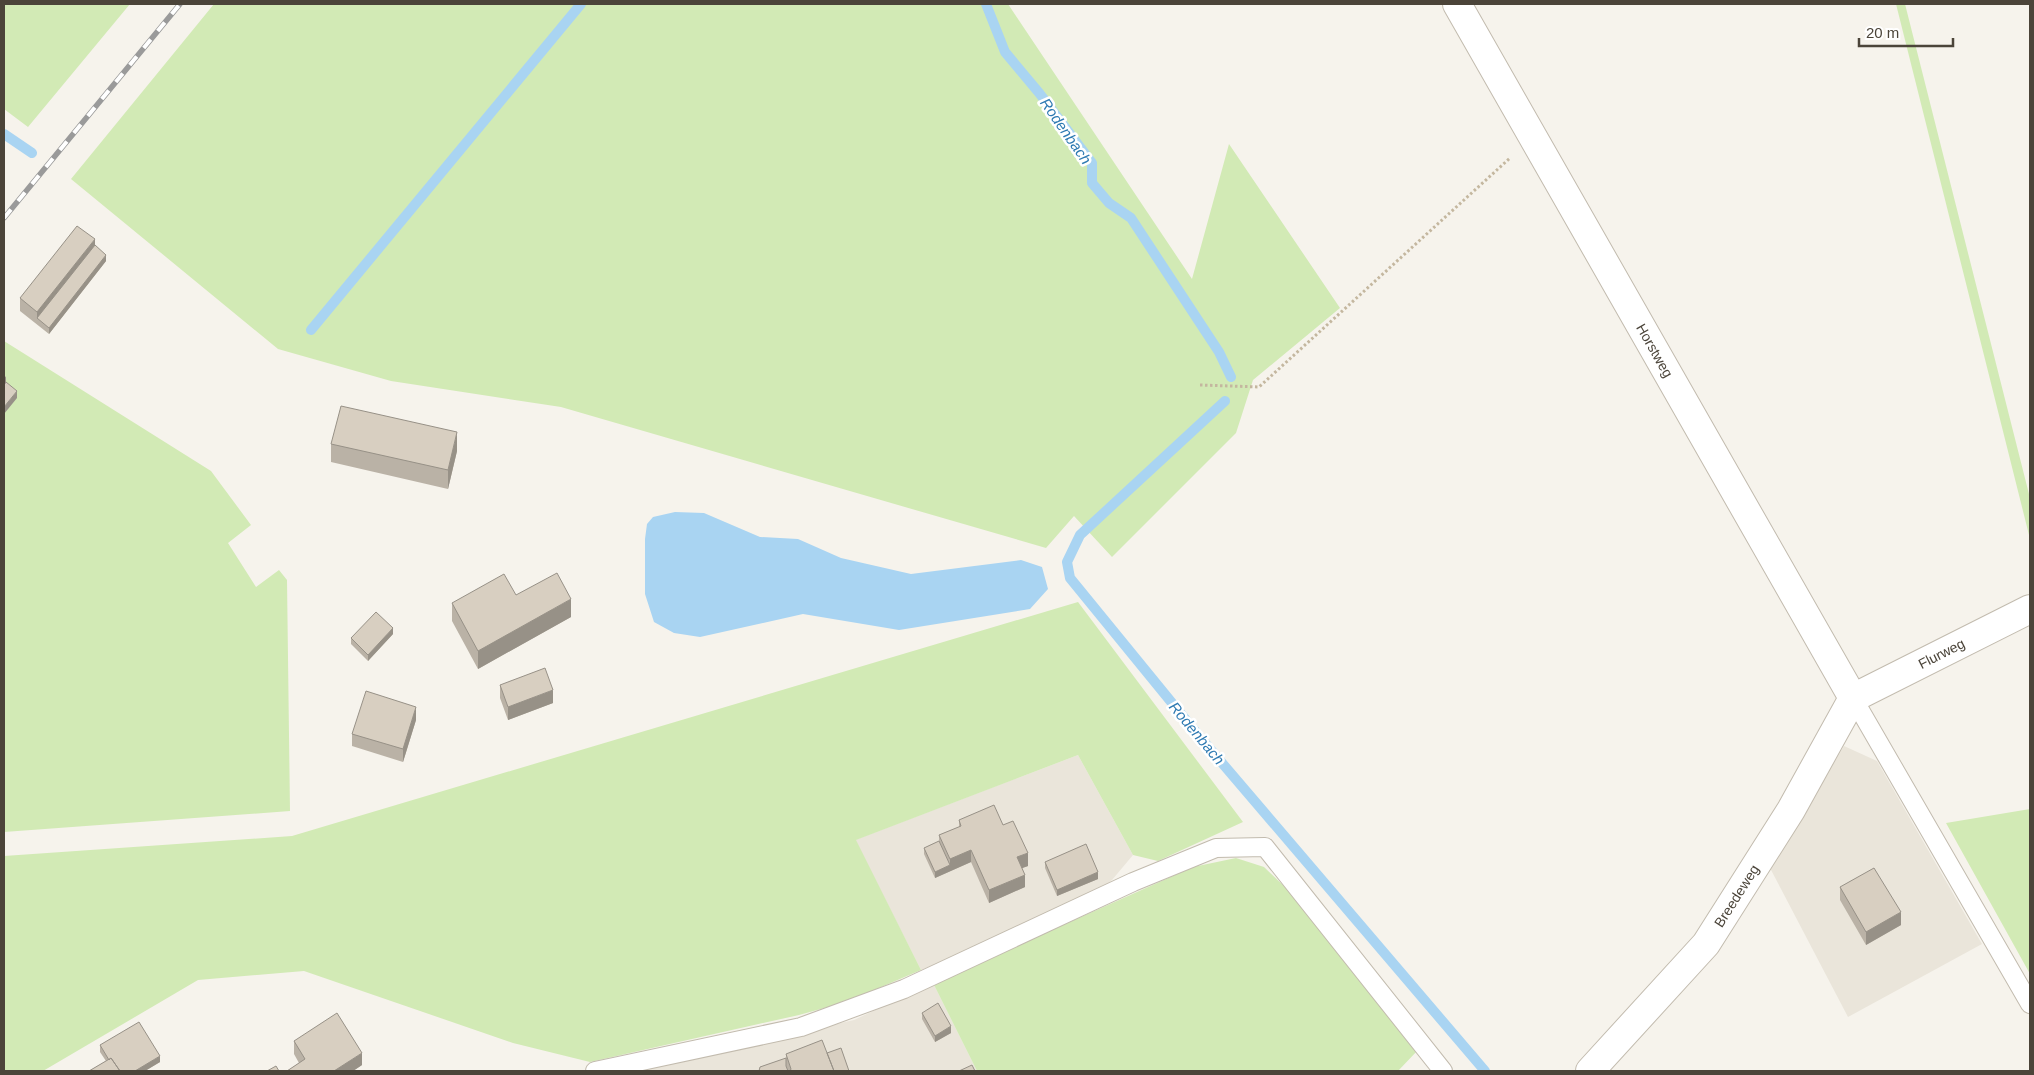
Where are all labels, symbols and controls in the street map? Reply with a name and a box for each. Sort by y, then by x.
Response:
scale bar [1859,15,1953,47]
text: 20 m [1866,24,1899,41]
water label: Rodenbach [1037,95,1095,167]
street label: Horstweg [1633,321,1676,380]
street label: Flurweg [1916,635,1967,672]
water label: Rodenbach [1166,698,1228,768]
street label: Breedeweg [1711,862,1762,930]

